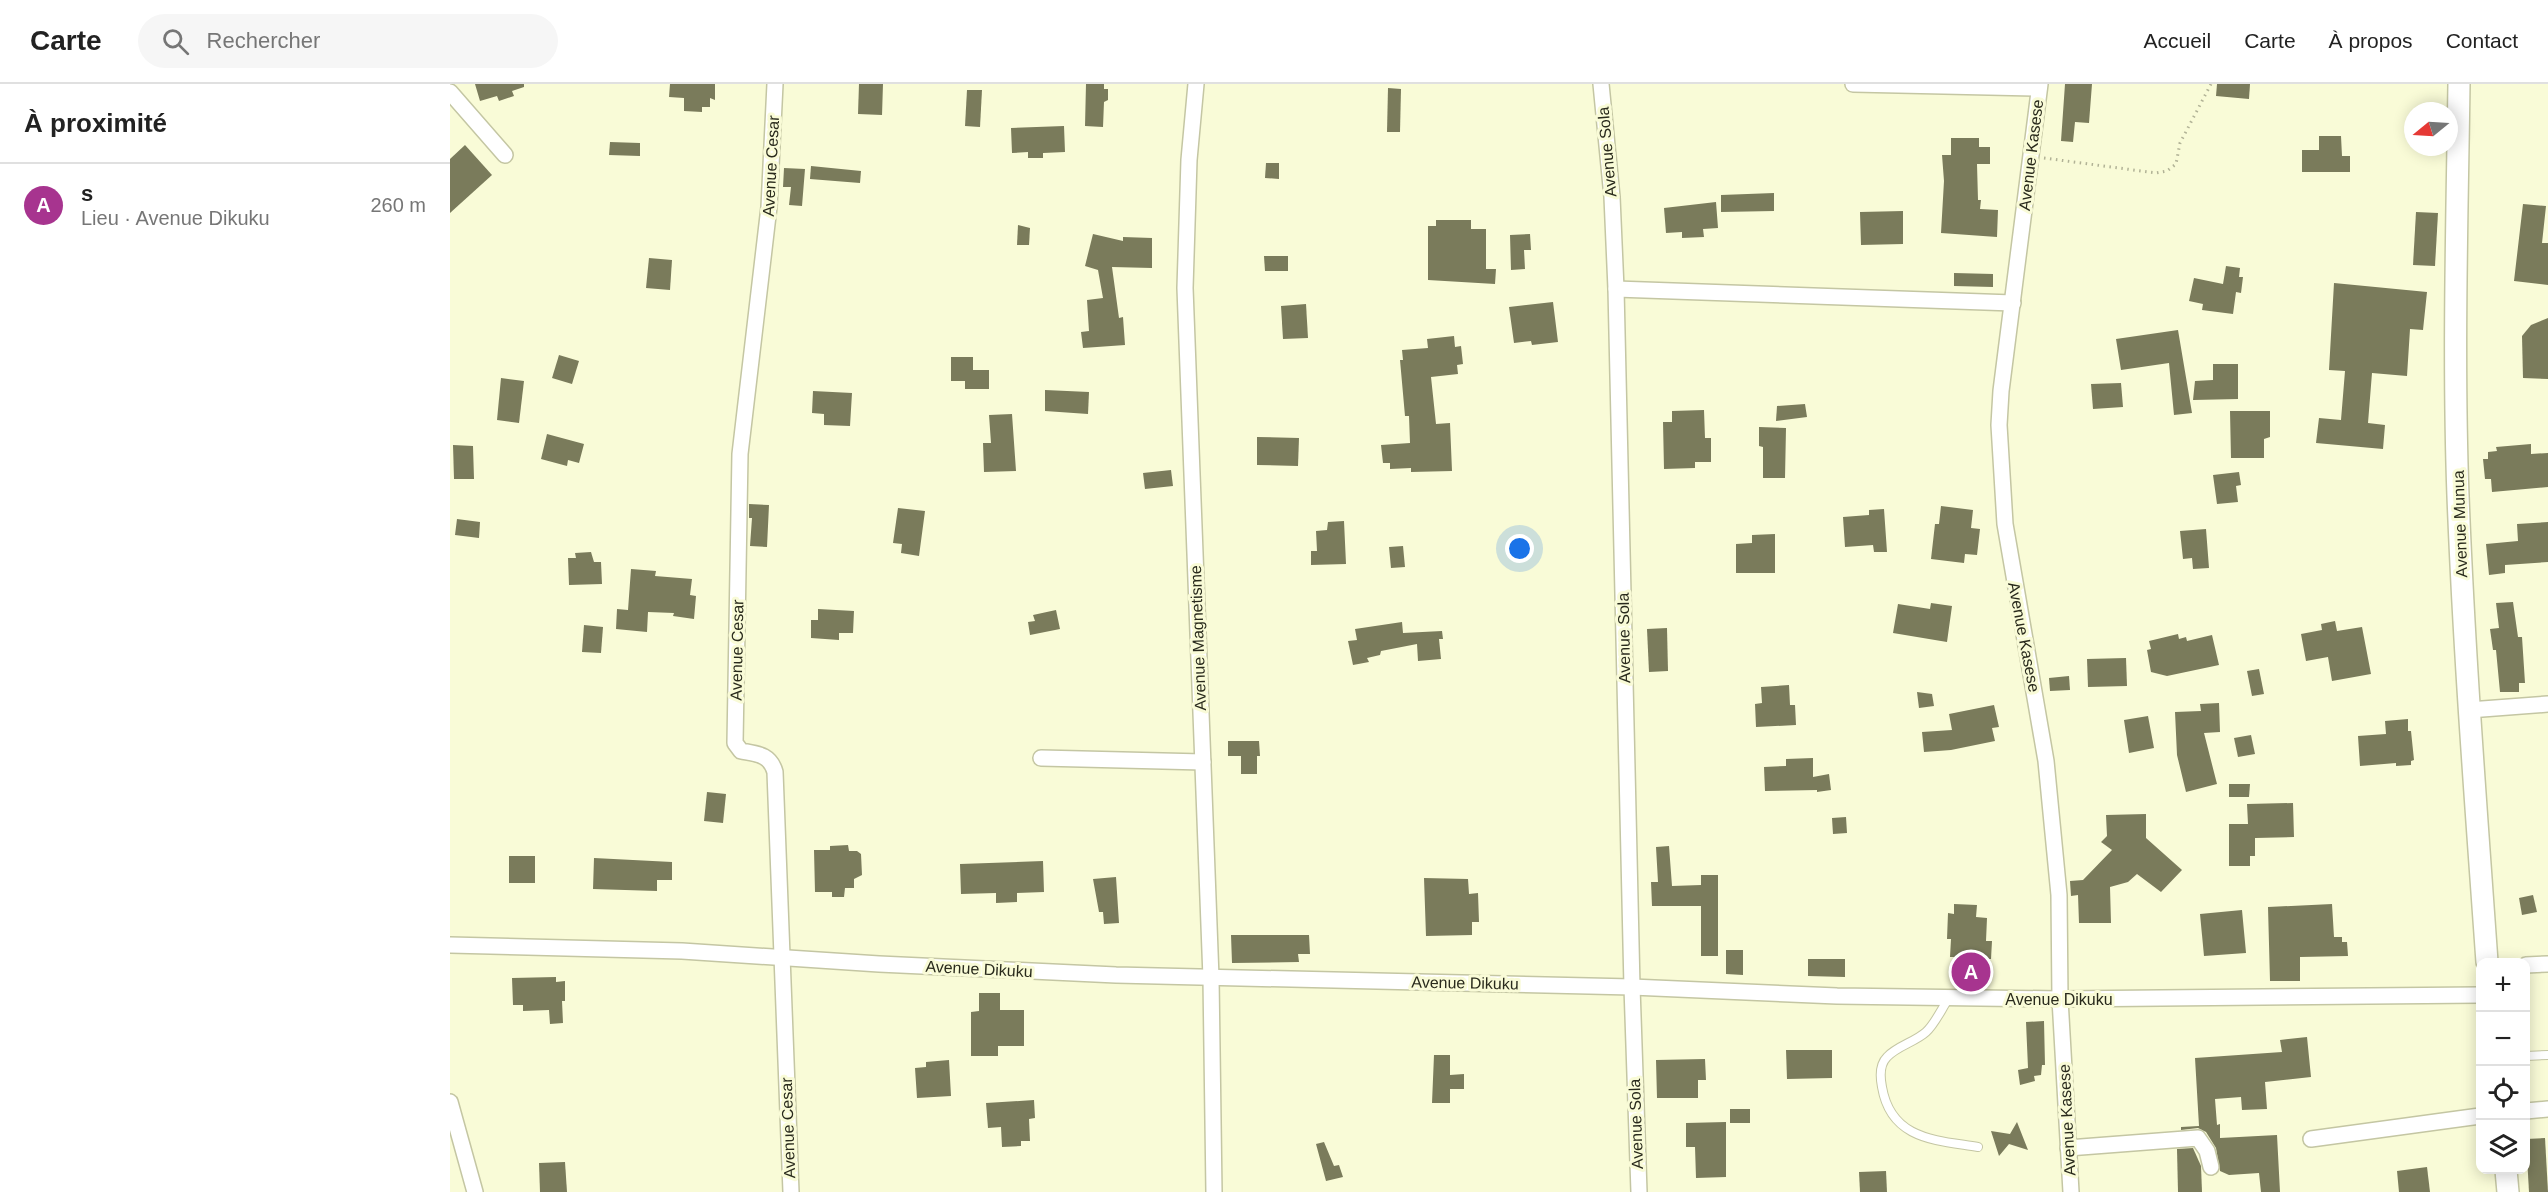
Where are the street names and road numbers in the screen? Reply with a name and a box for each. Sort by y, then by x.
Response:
street label: Avenue Kasese [2016,98,2046,212]
street label: Avenue Sola [1595,106,1619,198]
street label: Avenue Cesar [760,114,782,217]
street label: Avenue Munua [2450,470,2470,578]
street label: Avenue Magnetisme [1187,565,1209,711]
street label: Avenue Kasese [2005,581,2043,694]
street label: Avenue Sola [1615,593,1633,683]
street label: Avenue Cesar [728,599,746,701]
street label: Avenue Dikuku [925,958,1033,980]
street label: Avenue Dikuku [1411,974,1519,992]
street label: Avenue Dikuku [2005,991,2113,1008]
street label: Avenue Kasese [2056,1064,2078,1176]
street label: Avenue Cesar [778,1077,798,1179]
street label: Avenue Sola [1626,1078,1646,1169]

